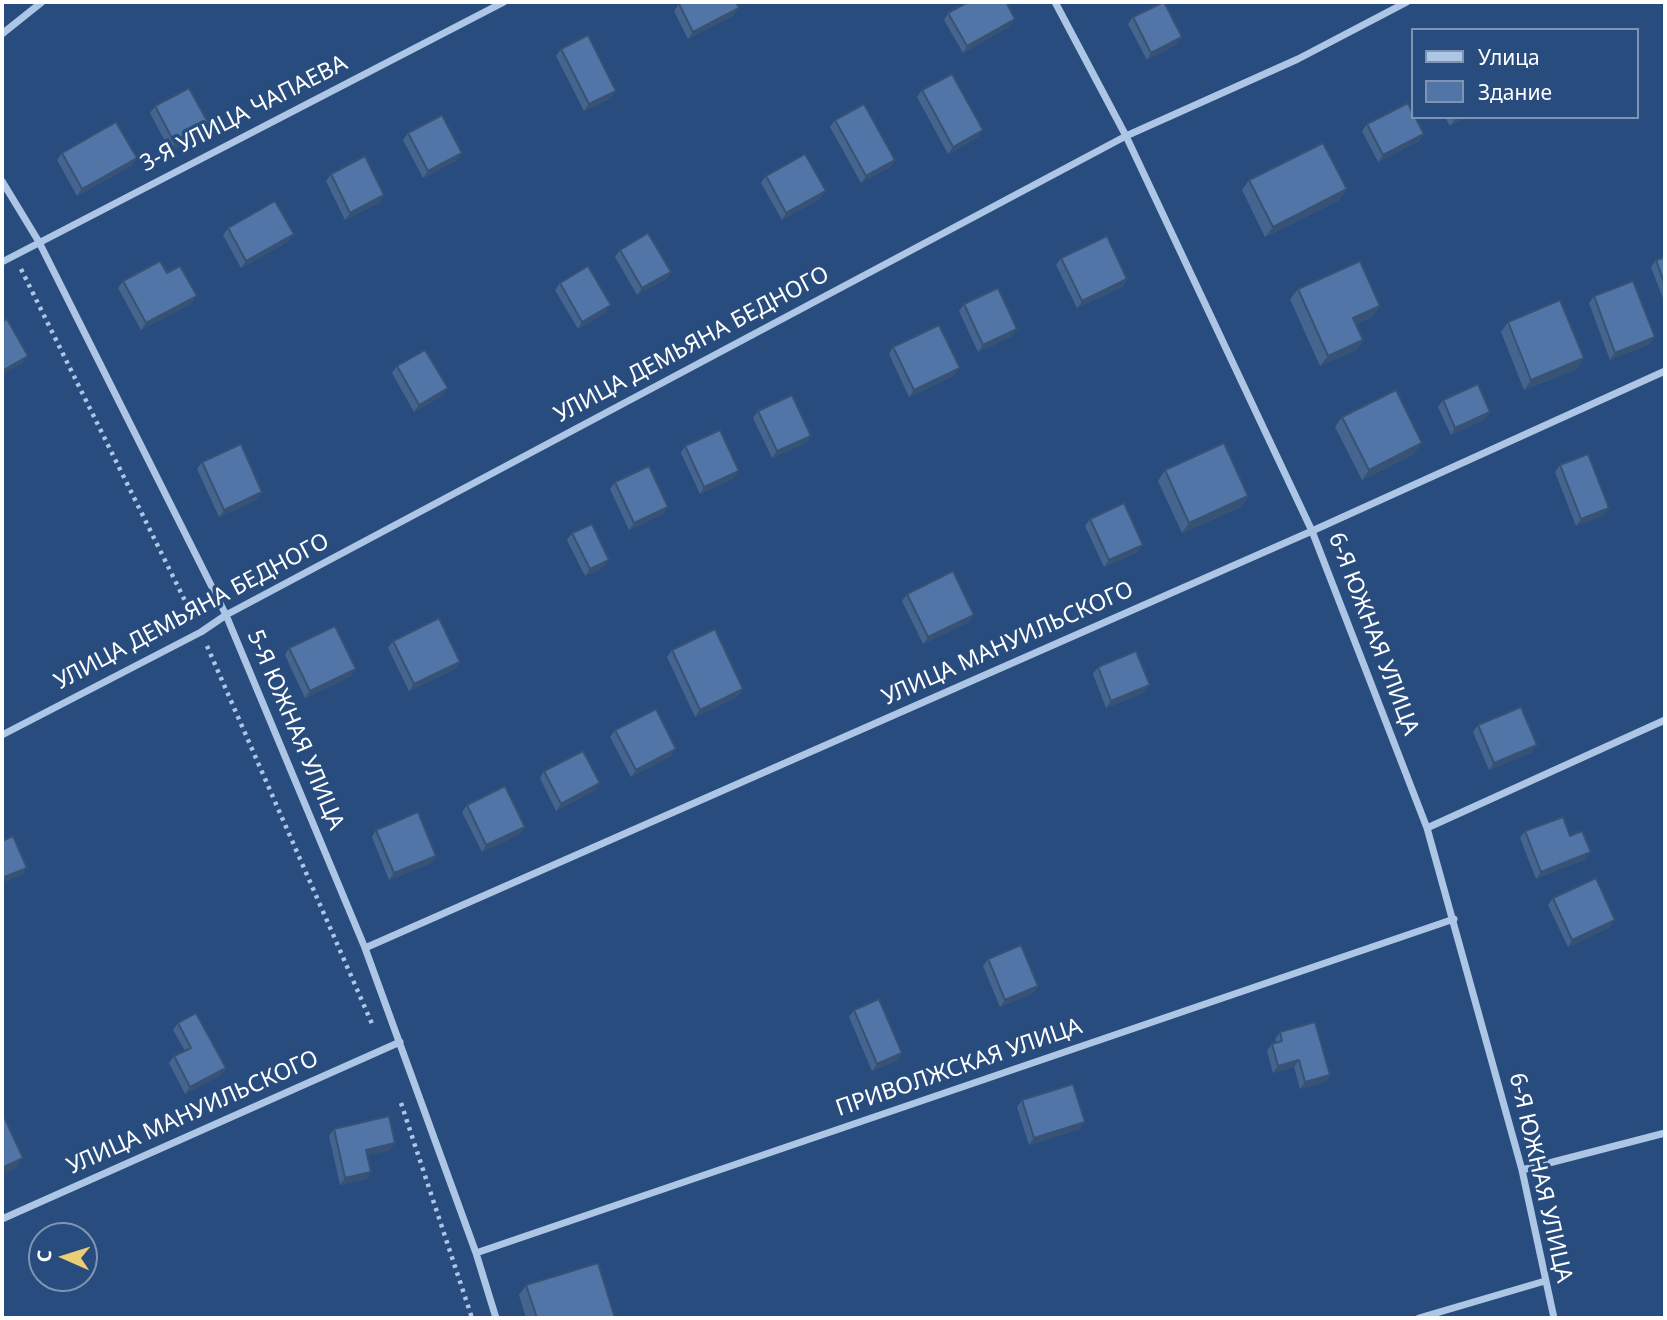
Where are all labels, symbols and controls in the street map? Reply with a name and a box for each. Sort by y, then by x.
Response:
legend [1412,28,1639,119]
text: Улица [1478,43,1540,71]
street label: 3-Я УЛИЦА ЧАПАЕВА [136,50,352,178]
text: Здание [1478,78,1552,106]
street label: УЛИЦА ДЕМЬЯНА БЕДНОГО [550,261,834,429]
street label: УЛИЦА ДЕМЬЯНА БЕДНОГО [50,528,334,696]
street label: 6-Я ЮЖНАЯ УЛИЦА [1322,529,1424,739]
street label: УЛИЦА МАНУИЛЬСКОГО [878,576,1138,712]
street label: 5-Я ЮЖНАЯ УЛИЦА [240,626,350,834]
street label: ПРИВОЛЖСКАЯ УЛИЦА [832,1013,1086,1123]
street label: УЛИЦА МАНУИЛЬСКОГО [63,1045,323,1181]
street label: 6-Я ЮЖНАЯ УЛИЦА [1502,1071,1578,1285]
north arrow [28,1222,98,1292]
text: С [31,1249,57,1263]

